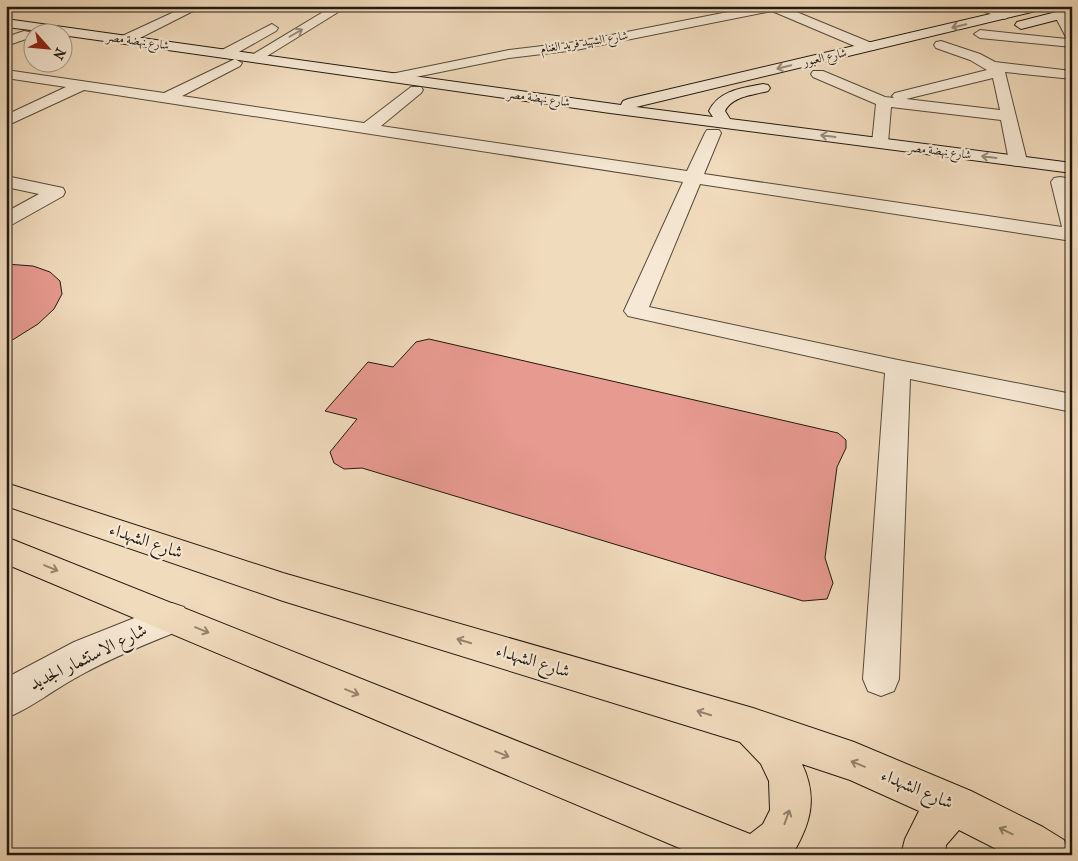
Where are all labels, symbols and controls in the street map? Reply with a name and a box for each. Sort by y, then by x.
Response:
north arrow [22,22,72,72]
one-way arrow [951,22,967,31]
one-way arrow [289,28,303,38]
street label: شارع الشهيد فريد الغنام [539,28,630,60]
street label: شارع نهضة مصر [103,29,170,56]
text: N [49,45,69,63]
street label: شارع العبور [801,45,849,73]
one-way arrow [776,63,792,72]
street label: شارع نهضة مصر [504,86,571,113]
one-way arrow [820,131,836,141]
street label: شارع نهضة مصر [905,140,972,166]
one-way arrow [981,152,997,162]
street label: شارع الشهداء [105,519,186,567]
one-way arrow [43,564,58,573]
street label: شارع الاستثمار الجديد [26,619,152,698]
one-way arrow [194,626,209,635]
one-way arrow [457,636,473,645]
street label: شارع الشهداء [492,640,573,686]
one-way arrow [344,687,359,697]
one-way arrow [696,707,712,717]
one-way arrow [494,749,509,759]
one-way arrow [851,759,866,769]
street label: شارع الشهداء [876,764,956,817]
one-way arrow [783,810,792,826]
one-way arrow [999,826,1014,835]

